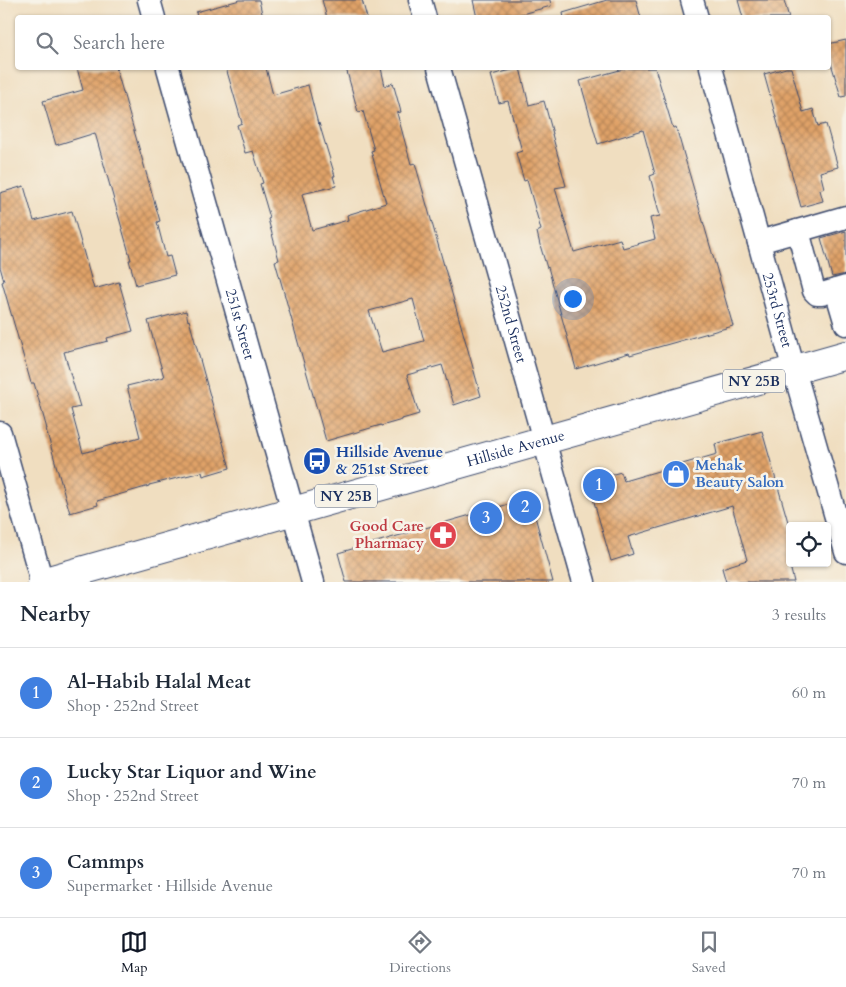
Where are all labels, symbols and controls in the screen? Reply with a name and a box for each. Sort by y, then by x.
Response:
search box [15,15,831,70]
icon: search [33,29,61,57]
text: Search here [73,30,165,56]
street label: 253rd Street [758,270,797,350]
street label: 252nd Street [491,283,532,365]
street label: 251st Street [221,286,260,362]
your location [560,286,586,312]
road number: NY 25B [723,370,785,392]
street label: Hillside Avenue [464,425,567,472]
place label: Hillside Avenue & 251st Street [336,442,443,479]
bus stop icon: Hillside Avenue & 251st Street [302,446,332,476]
place label: Mehak Beauty Salon [695,455,785,492]
shop icon: Mehak Beauty Salon [661,459,691,489]
pin: 1 [583,466,615,504]
road number: NY 25B [315,484,377,508]
pin: 2 [509,488,541,526]
pin: 3 [470,499,502,537]
place label: Good Care Pharmacy [350,516,424,553]
pharmacy icon: Good Care Pharmacy [428,520,458,550]
map controls [786,522,831,567]
button: locate [786,522,831,567]
text: Nearby [20,600,91,629]
text: 3 results [772,604,826,626]
text: Al-Habib Halal Meat [67,669,251,695]
text: 1 [32,682,40,704]
text: 60 m [792,682,826,704]
text: Shop · 252nd Street [67,695,199,717]
text: Lucky Star Liquor and Wine [67,759,317,785]
text: 2 [32,772,40,794]
text: 70 m [792,772,826,794]
text: Shop · 252nd Street [67,785,199,807]
text: Cammps [67,849,144,875]
text: 3 [32,862,40,884]
text: 70 m [792,862,826,884]
text: Supermarket · Hillside Avenue [67,875,273,897]
tab: Map [120,928,148,977]
tab: Directions [389,928,451,977]
tab: Saved [692,928,726,977]

